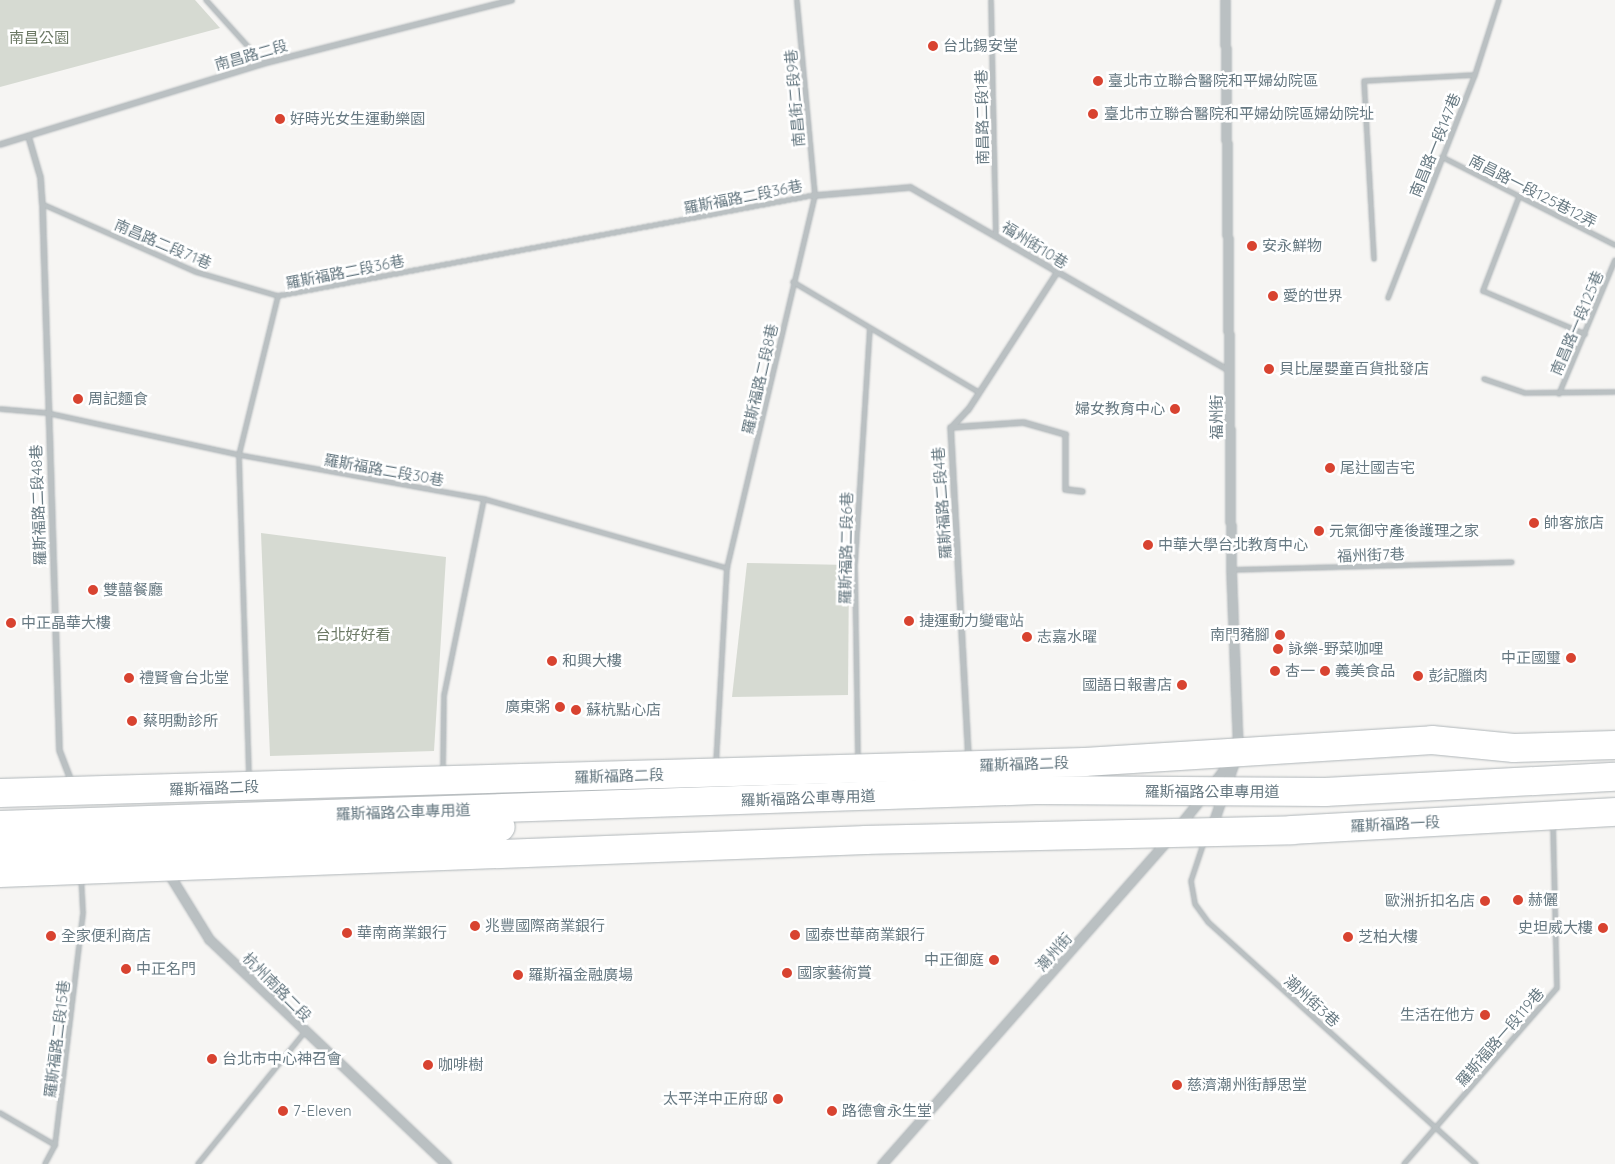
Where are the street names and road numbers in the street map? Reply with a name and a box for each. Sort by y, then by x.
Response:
street label: 南昌路二段 [212,36,290,74]
street label: 南昌街二段9巷 [782,48,808,148]
street label: 南昌路二段1巷 [972,69,992,165]
street label: 南昌路一段147巷 [1406,90,1464,200]
street label: 南昌路一段125巷12弄 [1466,151,1600,231]
street label: 羅斯福路二段36巷 [682,177,804,217]
street label: 南昌路二段71巷 [112,215,214,273]
street label: 福州街10巷 [999,218,1071,272]
street label: 羅斯福路二段36巷 [284,252,406,292]
street label: 南昌路一段125巷 [1547,268,1607,378]
street label: 羅斯福路二段8巷 [739,322,781,436]
street label: 福州街 [1208,395,1226,439]
street label: 羅斯福路二段48巷 [27,444,49,566]
street label: 羅斯福路二段4巷 [929,446,955,560]
street label: 羅斯福路二段30巷 [322,451,446,489]
street label: 羅斯福路二段6巷 [836,491,856,605]
street label: 福州街7巷 [1337,545,1405,565]
street label: 羅斯福路二段 [979,753,1069,775]
street label: 羅斯福路二段 [574,765,664,787]
street label: 羅斯福路二段 [169,777,259,799]
street label: 羅斯福路公車專用道 [1145,783,1279,801]
street label: 羅斯福路公車專用道 [740,787,876,809]
street label: 羅斯福路公車專用道 [335,801,471,823]
street label: 羅斯福路一段 [1350,813,1440,835]
street label: 潮州街 [1032,929,1076,975]
street label: 杭州南路二段 [239,949,315,1025]
street label: 潮州街3巷 [1281,972,1343,1030]
street label: 羅斯福路二段15巷 [41,979,73,1099]
street label: 羅斯福路一段119巷 [1452,984,1548,1090]

